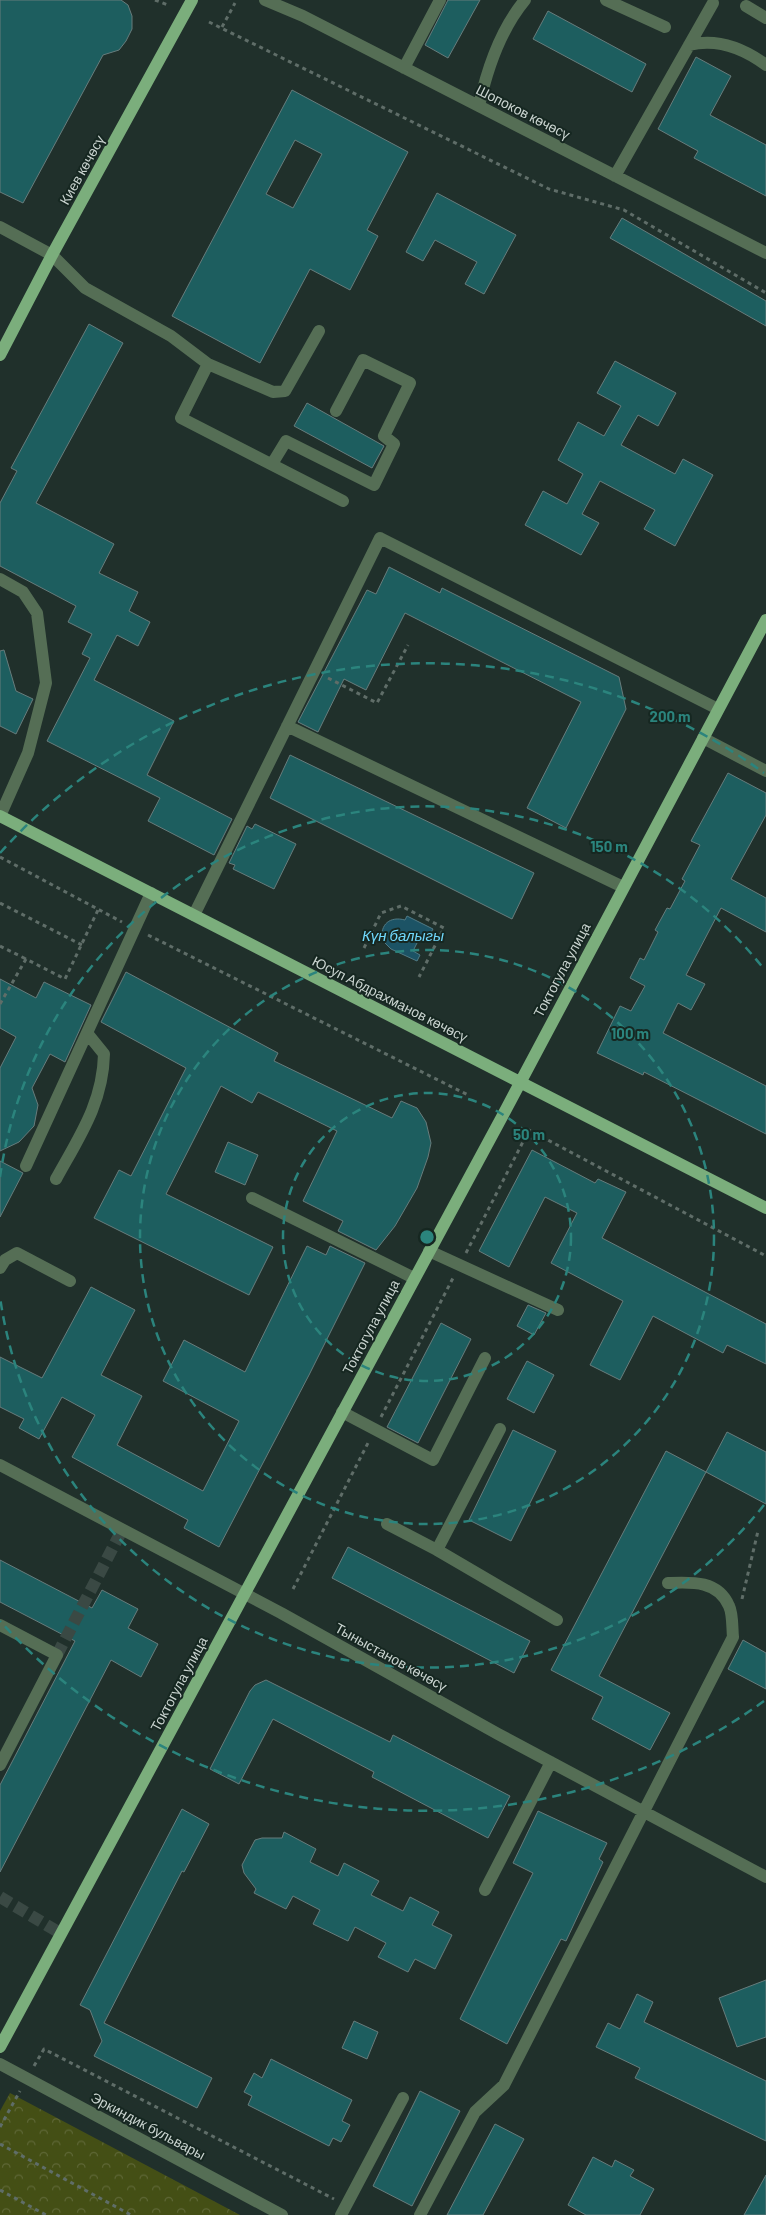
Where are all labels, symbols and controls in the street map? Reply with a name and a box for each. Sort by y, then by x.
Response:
street label: Шопоков көчөсү [473,81,573,143]
street label: Киев көчөсү [55,132,108,208]
text: 200 m [649,707,691,725]
text: 150 m [590,837,628,855]
street label: Токтогула улица [529,919,594,1020]
water label: Күн балыгы [362,926,444,944]
street label: Юсуп Абдрахманов көчөсү [310,952,471,1045]
text: 100 m [611,1024,649,1042]
text: 50 m [513,1125,545,1143]
centre of rings [418,1228,436,1246]
street label: Токтогула улица [338,1276,403,1377]
street label: Тыныстанов көчөсү [332,1619,450,1694]
street label: Токтогула улица [146,1633,211,1734]
street label: Эркиндик бульвары [88,2088,208,2163]

